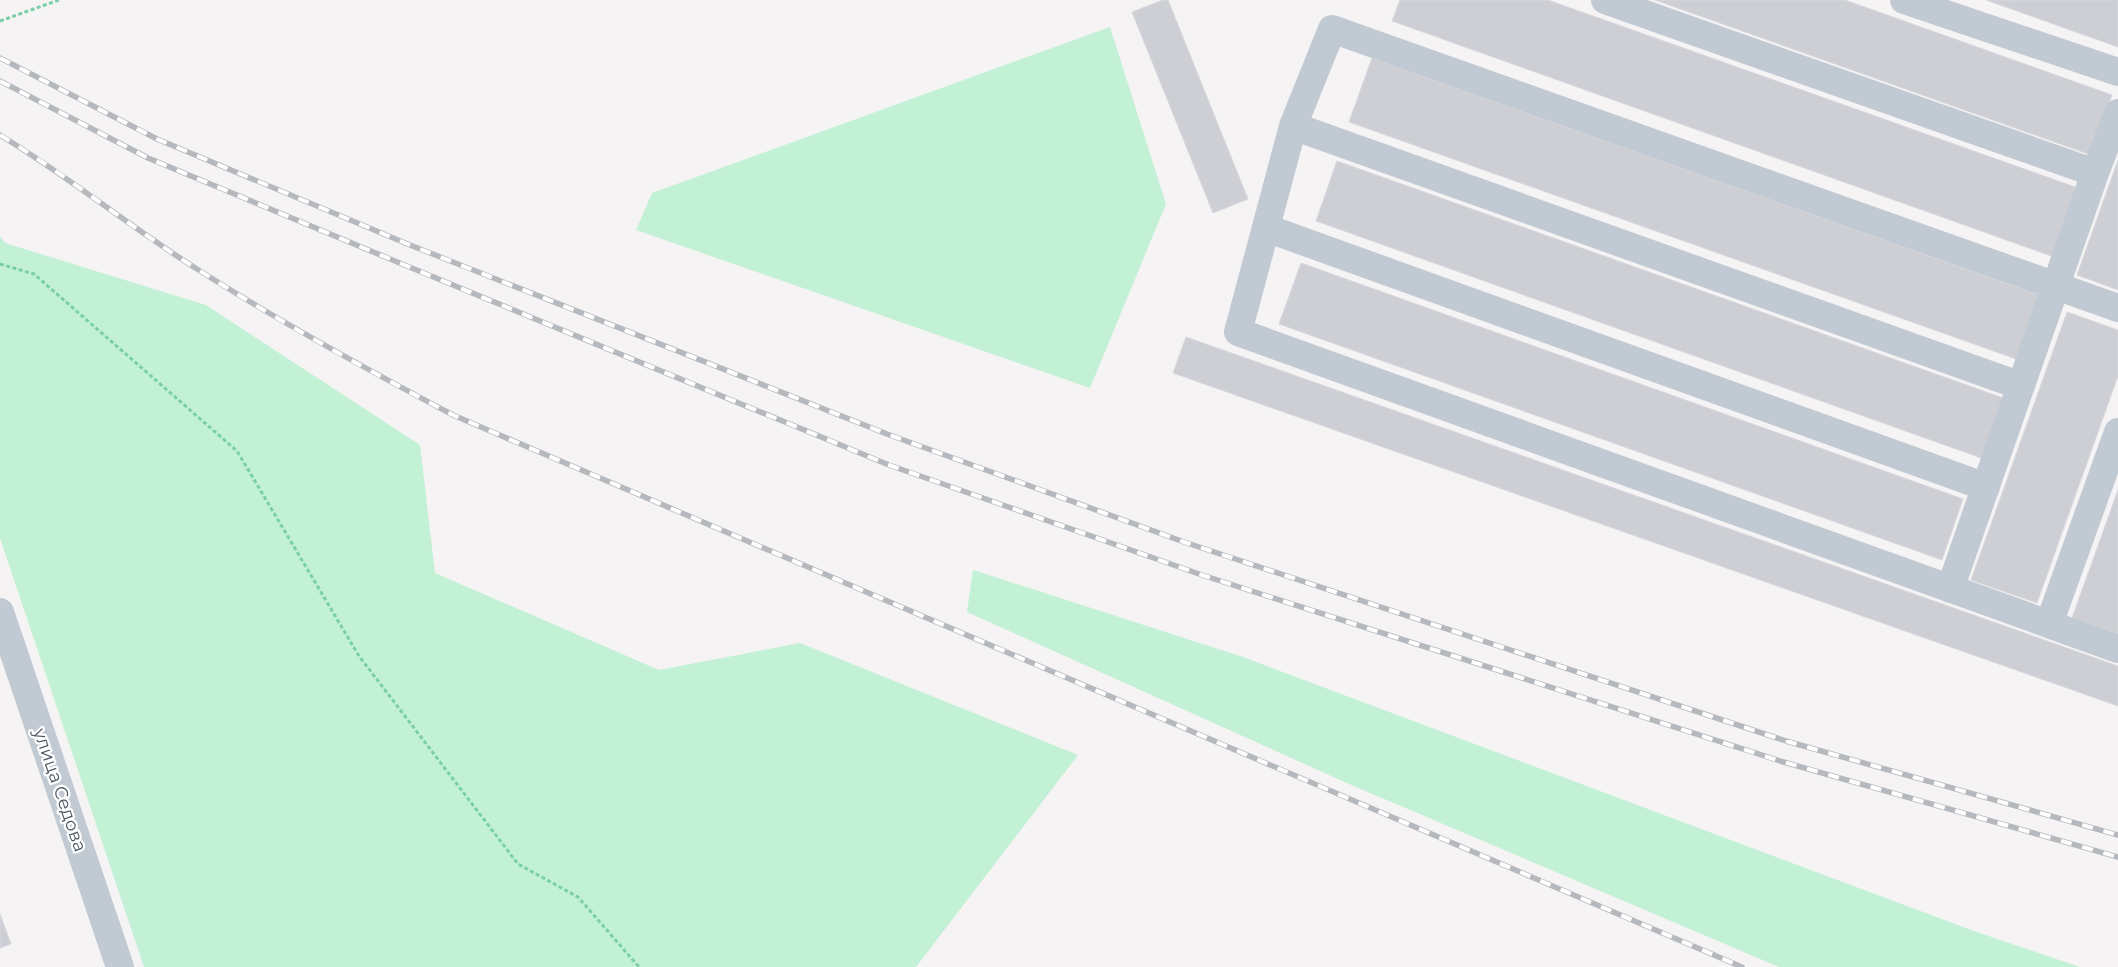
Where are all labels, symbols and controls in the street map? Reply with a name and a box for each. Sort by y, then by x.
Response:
street label: улица Седова [28,725,91,855]

